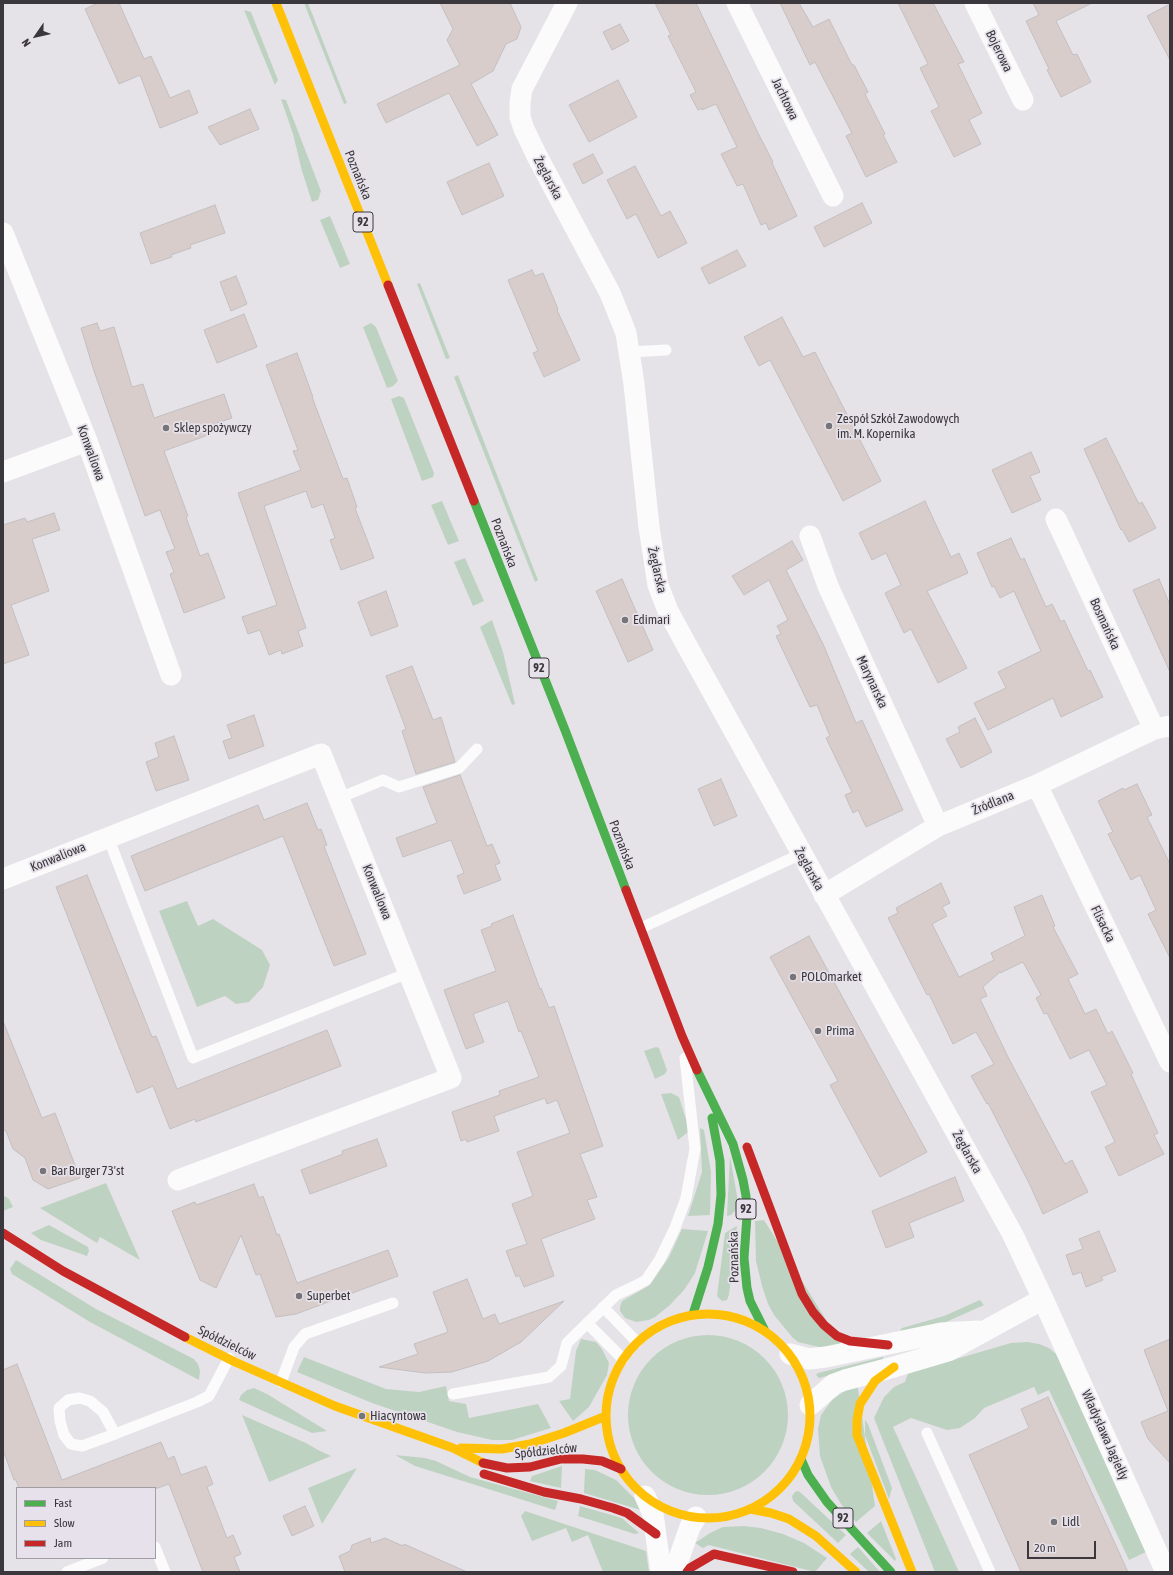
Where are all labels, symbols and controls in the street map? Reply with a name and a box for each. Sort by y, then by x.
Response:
north arrow [16,16,56,56]
street label: Bojerowa [982,28,1016,74]
text: N [19,37,33,49]
street label: Jachtowa [768,76,802,122]
street label: Poznańska [341,148,375,202]
street label: Żeglarska [530,154,566,202]
road number: 92 [353,212,373,232]
place label: Zespół Szkół Zawodowych im. M. Kopernika [837,411,960,442]
place label: Sklep spożywczy [174,420,252,436]
marker: Zespół Szkół Zawodowych im. M. Kopernika [824,421,834,431]
street label: Konwaliowa [74,423,108,483]
marker: Sklep spożywczy [161,423,171,433]
street label: Poznańska [487,516,521,570]
street label: Żeglarska [644,545,670,595]
street label: Bosmańska [1086,596,1124,652]
place label: Edimari [633,612,670,628]
marker: Edimari [620,615,630,625]
street label: Marynarska [853,653,891,711]
road number: 92 [529,658,549,678]
street label: Źródlana [970,788,1016,818]
street label: Poznańska [605,818,639,872]
street label: Konwaliowa [28,839,88,875]
street label: Żeglarska [791,845,827,893]
street label: Konwaliowa [359,862,395,922]
street label: Flisacka [1087,903,1119,945]
place label: POLOmarket [801,969,862,985]
marker: POLOmarket [788,972,798,982]
place label: Prima [826,1023,855,1039]
marker: Prima [813,1026,823,1036]
street label: Żeglarska [949,1128,985,1176]
place label: Bar Burger 73'st [51,1163,124,1179]
marker: Bar Burger 73'st [38,1166,48,1176]
road number: 92 [736,1199,756,1219]
street label: Poznańska [726,1231,742,1283]
place label: Superbet [307,1288,350,1304]
marker: Superbet [294,1291,304,1301]
street label: Spółdzielców [195,1322,259,1364]
street label: Władysława Jagiełły [1078,1388,1132,1482]
place label: Hiacyntowa [370,1408,426,1424]
marker: Hiacyntowa [357,1411,367,1421]
street label: Spółdzielców [514,1440,578,1462]
legend [16,1487,156,1559]
text: Fast [54,1496,72,1510]
road number: 92 [833,1508,853,1528]
place label: Lidl [1062,1514,1080,1530]
text: Slow [54,1516,75,1530]
marker: Lidl [1049,1517,1059,1527]
scale bar [1029,1533,1098,1559]
text: Jam [54,1536,72,1550]
text: 20 m [1034,1541,1056,1555]

